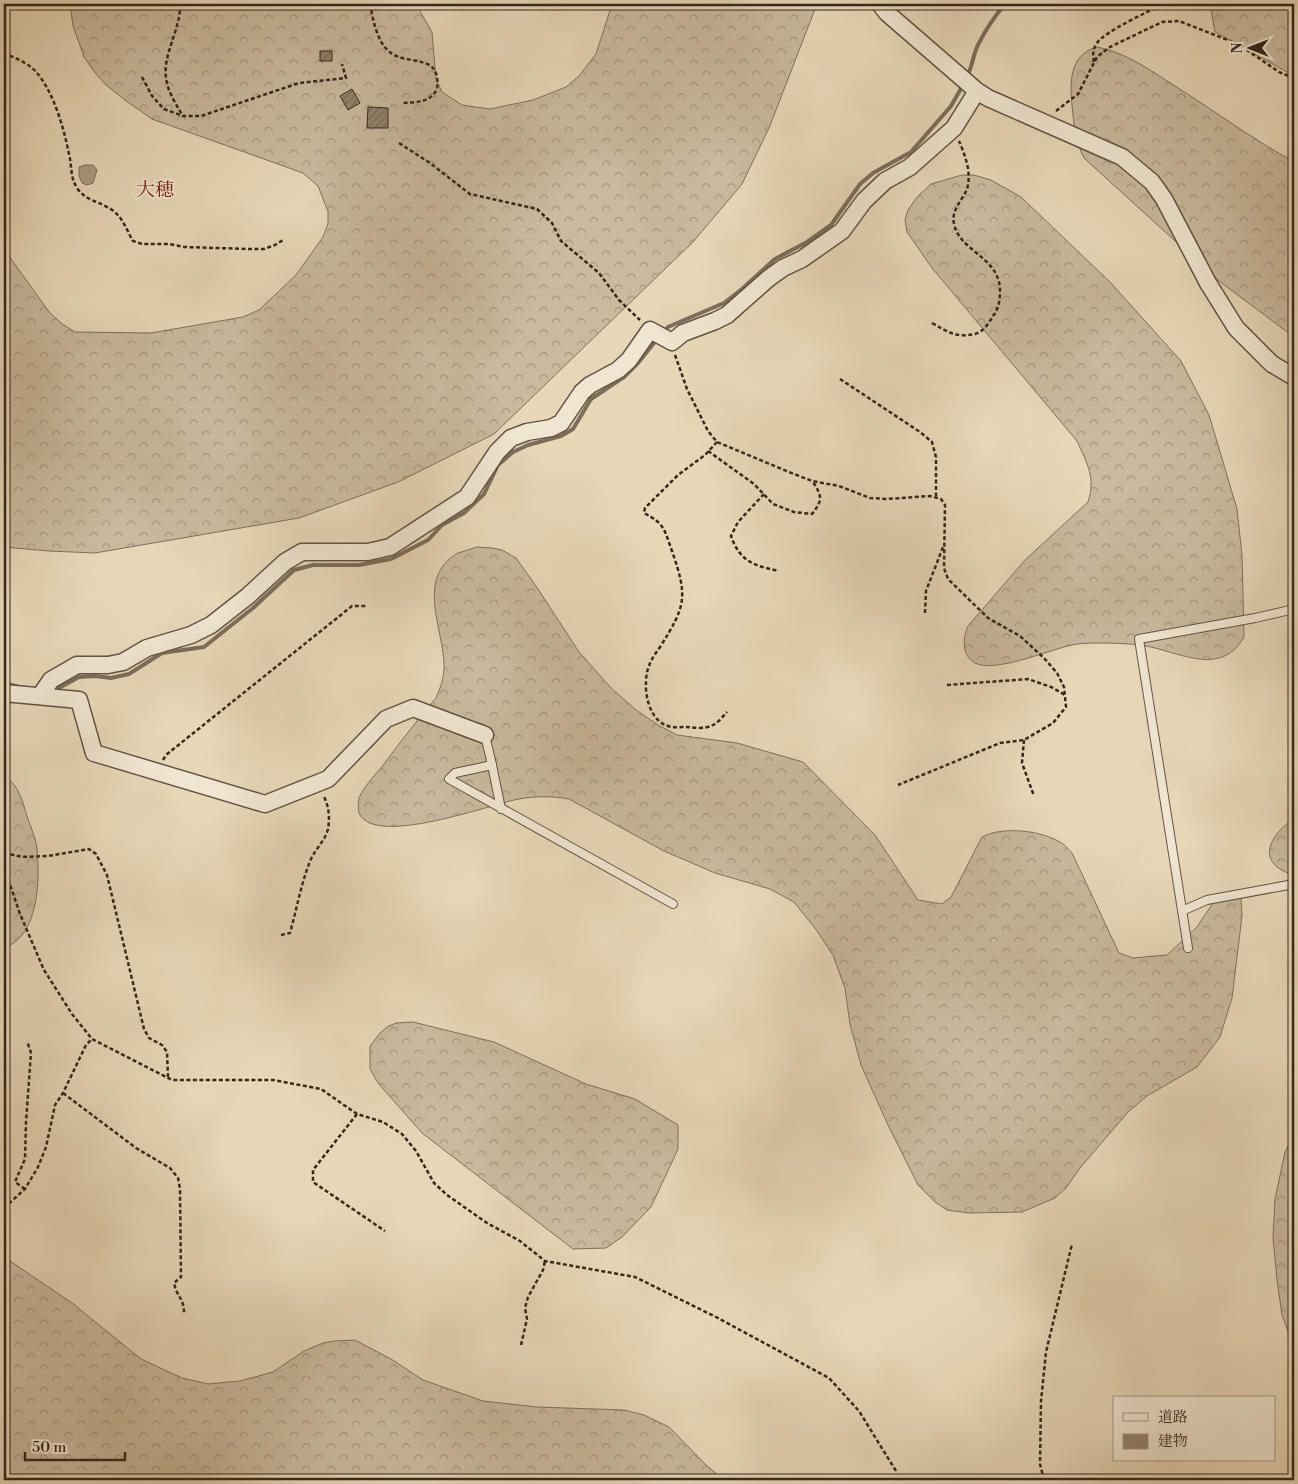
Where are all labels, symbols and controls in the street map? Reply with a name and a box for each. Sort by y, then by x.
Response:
north arrow [1226,22,1276,72]
text: N [1229,42,1247,54]
district label: 大穂 [136,178,174,202]
legend [1113,1396,1276,1462]
text: 道路 [1158,1408,1188,1427]
scale bar [25,1429,125,1461]
text: 建物 [1158,1432,1188,1451]
text: 50 m [32,1438,66,1457]

